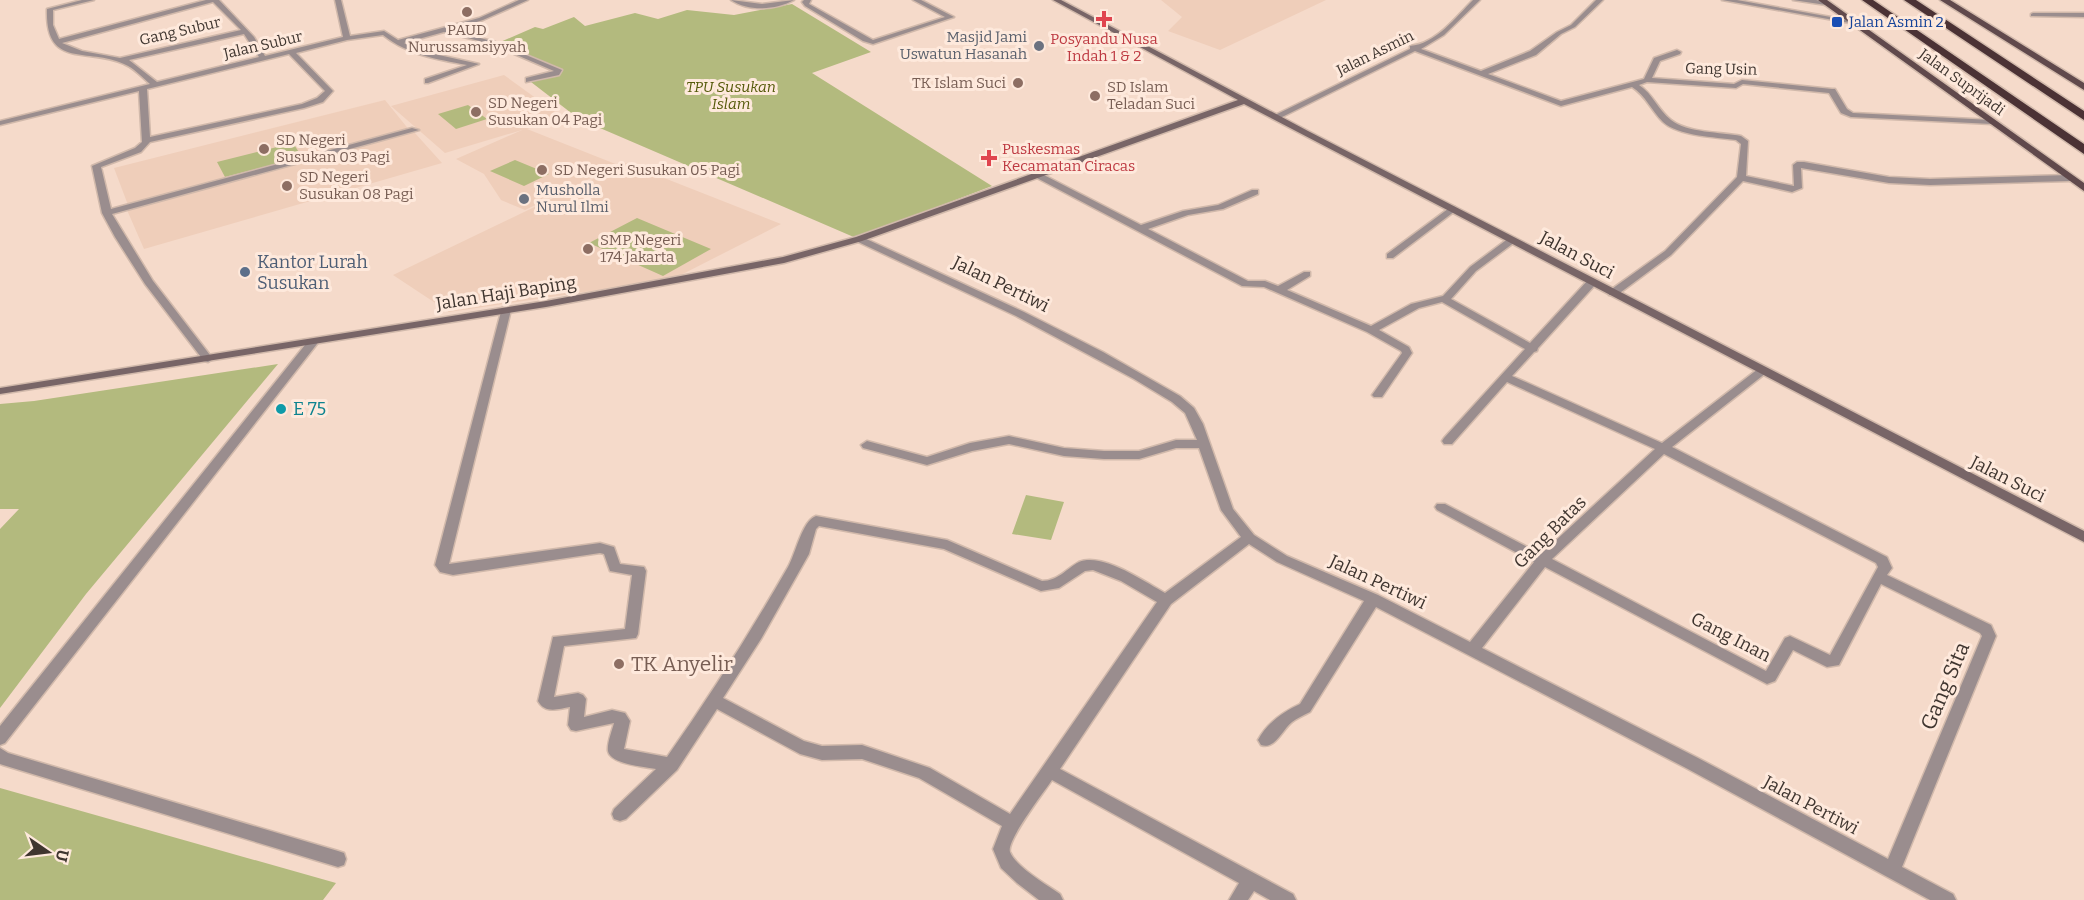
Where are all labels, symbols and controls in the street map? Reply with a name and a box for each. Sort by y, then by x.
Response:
marker: PAUD Nurussamsiyyah [460,5,474,19]
marker: Posyandu Nusa Indah 1 & 2 [1095,10,1113,28]
street label: Gang Subur [138,13,223,49]
place label: Jalan Asmin 2 [1848,13,1944,31]
marker: Jalan Asmin 2 [1830,15,1844,29]
place label: PAUD Nurussamsiyyah [408,21,527,56]
street label: Jalan Asmin [1333,26,1417,80]
street label: Jalan Subur [221,27,305,63]
place label: Masjid Jami Uswatun Hasanah [900,28,1028,63]
place label: Posyandu Nusa Indah 1 & 2 [1050,30,1158,65]
marker: Masjid Jami Uswatun Hasanah [1032,39,1046,53]
street label: Jalan Suprijadi [1915,44,2009,119]
street label: Gang Usin [1685,59,1758,79]
place label: TK Islam Suci [912,74,1007,92]
marker: TK Islam Suci [1011,76,1025,90]
park label: TPU Susukan Islam [686,78,776,113]
place label: SD Islam Teladan Suci [1107,78,1195,113]
marker: SD Islam Teladan Suci [1088,89,1102,103]
place label: SD Negeri Susukan 04 Pagi [488,94,603,129]
marker: SD Negeri Susukan 04 Pagi [469,105,483,119]
place label: SD Negeri Susukan 03 Pagi [276,131,390,166]
place label: Puskesmas Kecamatan Ciracas [1002,140,1135,175]
marker: SD Negeri Susukan 03 Pagi [257,142,271,156]
marker: Puskesmas Kecamatan Ciracas [980,149,998,167]
place label: SD Negeri Susukan 05 Pagi [554,161,741,179]
marker: SD Negeri Susukan 05 Pagi [535,163,549,177]
place label: SD Negeri Susukan 08 Pagi [299,168,414,203]
marker: SD Negeri Susukan 08 Pagi [280,179,294,193]
place label: Musholla Nurul Ilmi [536,181,609,216]
marker: Musholla Nurul Ilmi [517,192,531,206]
street label: Jalan Suci [1535,226,1618,284]
place label: SMP Negeri 174 Jakarta [600,231,682,266]
marker: SMP Negeri 174 Jakarta [581,242,595,256]
place label: Kantor Lurah Susukan [257,251,368,294]
street label: Jalan Pertiwi [948,251,1053,317]
marker: Kantor Lurah Susukan [238,265,252,279]
street label: Jalan Haji Baping [433,271,578,315]
place label: E 75 [293,398,326,420]
marker: E 75 [274,402,288,416]
street label: Jalan Suci [1966,450,2049,507]
street label: Gang Batas [1509,491,1591,573]
street label: Jalan Pertiwi [1325,549,1430,614]
street label: Gang Inan [1687,607,1775,667]
street label: Gang Sita [1915,638,1975,734]
place label: TK Anyelir [631,651,733,677]
marker: TK Anyelir [612,657,626,671]
street label: Jalan Pertiwi [1759,770,1862,839]
north arrow [18,822,78,882]
text: U [51,847,73,864]

